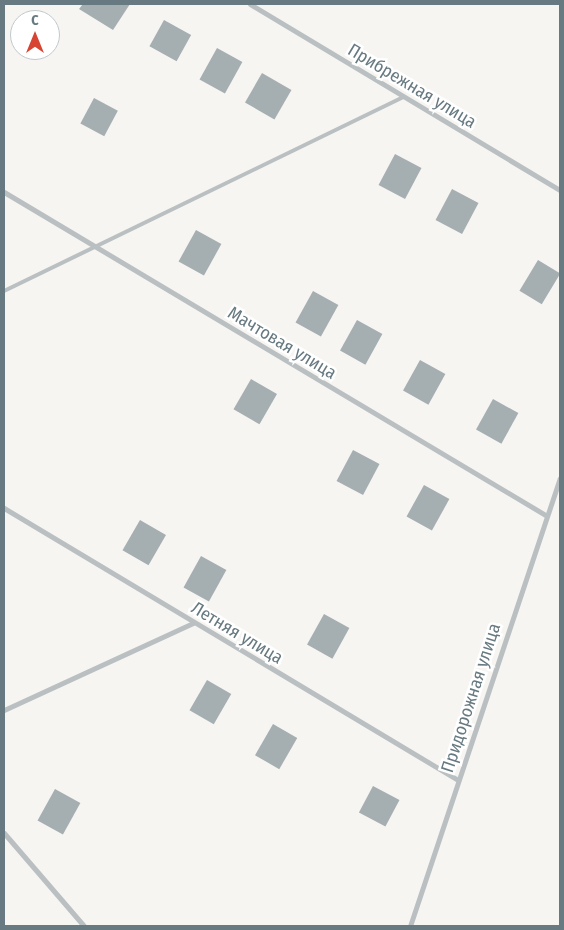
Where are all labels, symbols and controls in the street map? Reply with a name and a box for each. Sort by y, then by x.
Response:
north arrow [10,10,60,60]
text: С [31,12,39,29]
street label: Прибрежная улица [344,39,480,133]
street label: Мачтовая улица [224,302,340,384]
street label: Летняя улица [187,597,287,669]
street label: Придорожная улица [437,621,505,775]

